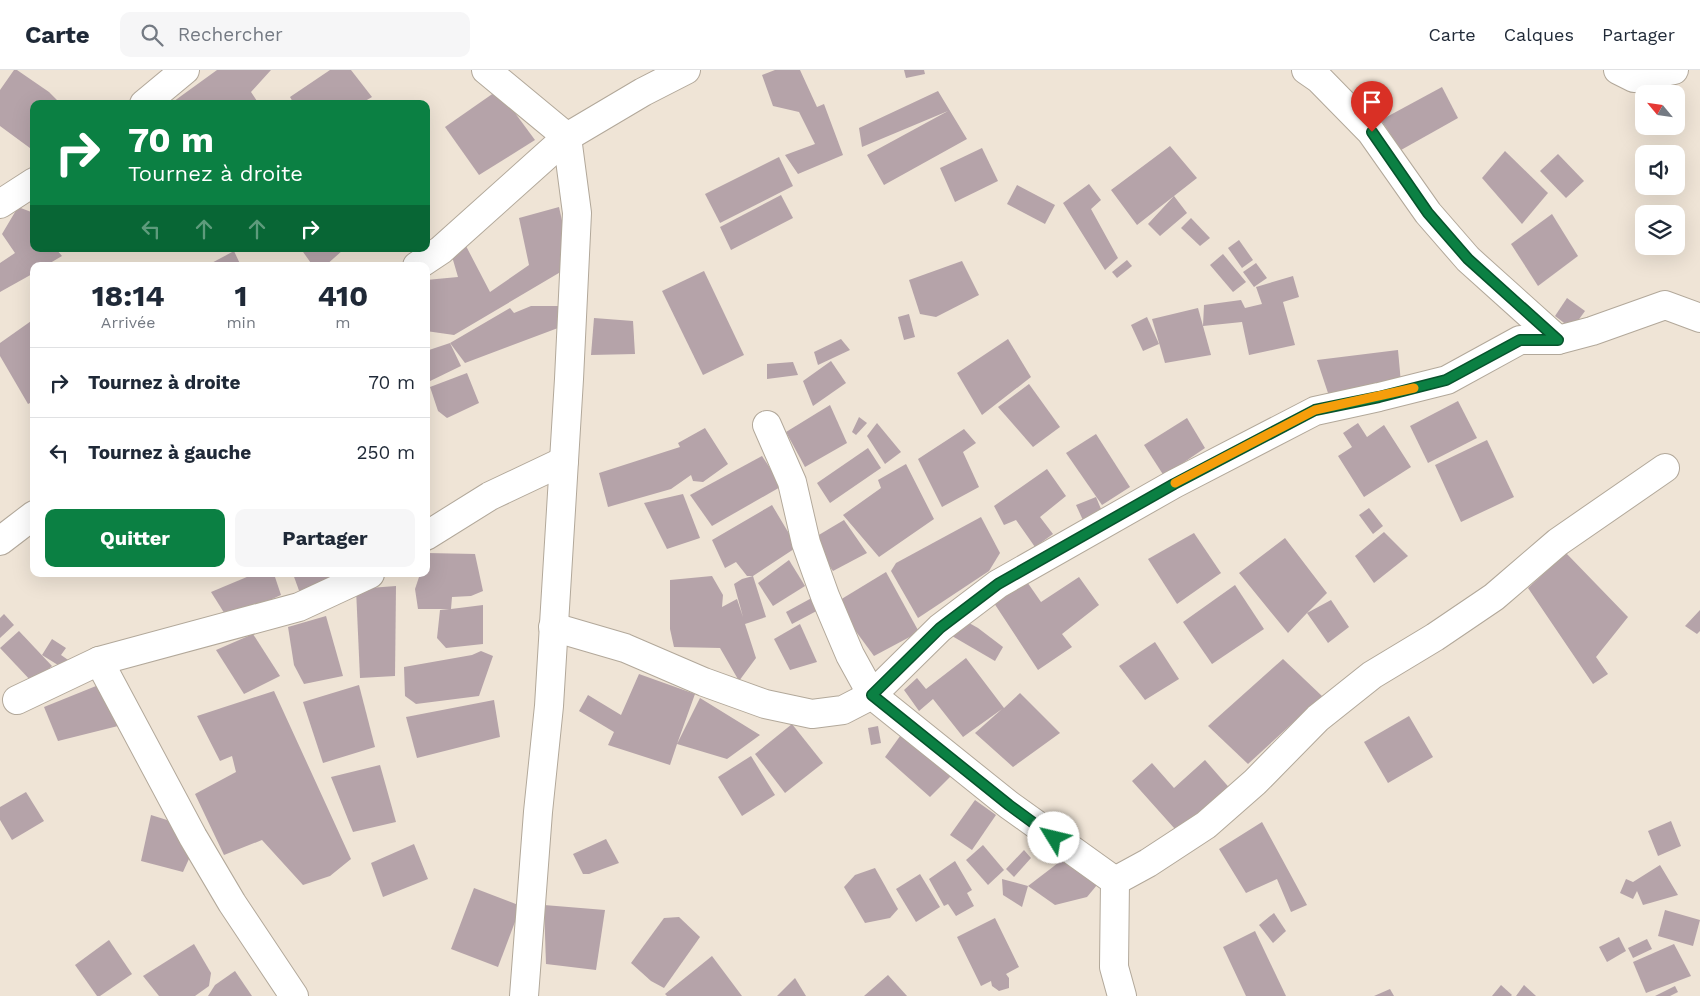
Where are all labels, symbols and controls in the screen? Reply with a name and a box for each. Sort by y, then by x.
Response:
search box [120,12,470,57]
text: Carte [25,21,90,49]
icon: search [138,21,166,49]
text: Rechercher [178,23,283,46]
text: Carte [1428,24,1476,45]
text: Calques [1504,24,1574,45]
text: Partager [1602,24,1675,45]
pin [1351,81,1393,132]
north arrow [1635,85,1685,135]
map controls [1635,85,1685,255]
icon: arrive [1358,88,1386,116]
text: 70 m [128,119,214,161]
icon: right [45,120,110,185]
button: sound [1635,145,1685,195]
text: Tournez à droite [128,161,303,186]
button: layers [1635,205,1685,255]
icon: left [137,215,165,243]
icon: ahead [190,215,218,243]
icon: ahead [243,215,271,243]
icon: right [296,215,324,243]
text: 18:14 [92,278,165,313]
text: 1 [235,278,248,313]
text: 410 [317,278,368,313]
text: Arrivée [101,313,156,332]
text: min [226,313,256,332]
text: m [335,313,351,332]
icon: right [45,369,73,397]
text: Tournez à droite [88,371,240,394]
text: 70 m [368,371,415,394]
icon: left [45,439,73,467]
text: Tournez à gauche [88,441,251,464]
text: 250 m [356,441,415,464]
button: Quitter [45,509,225,567]
button: Partager [235,509,415,567]
position arrow [1027,811,1079,863]

